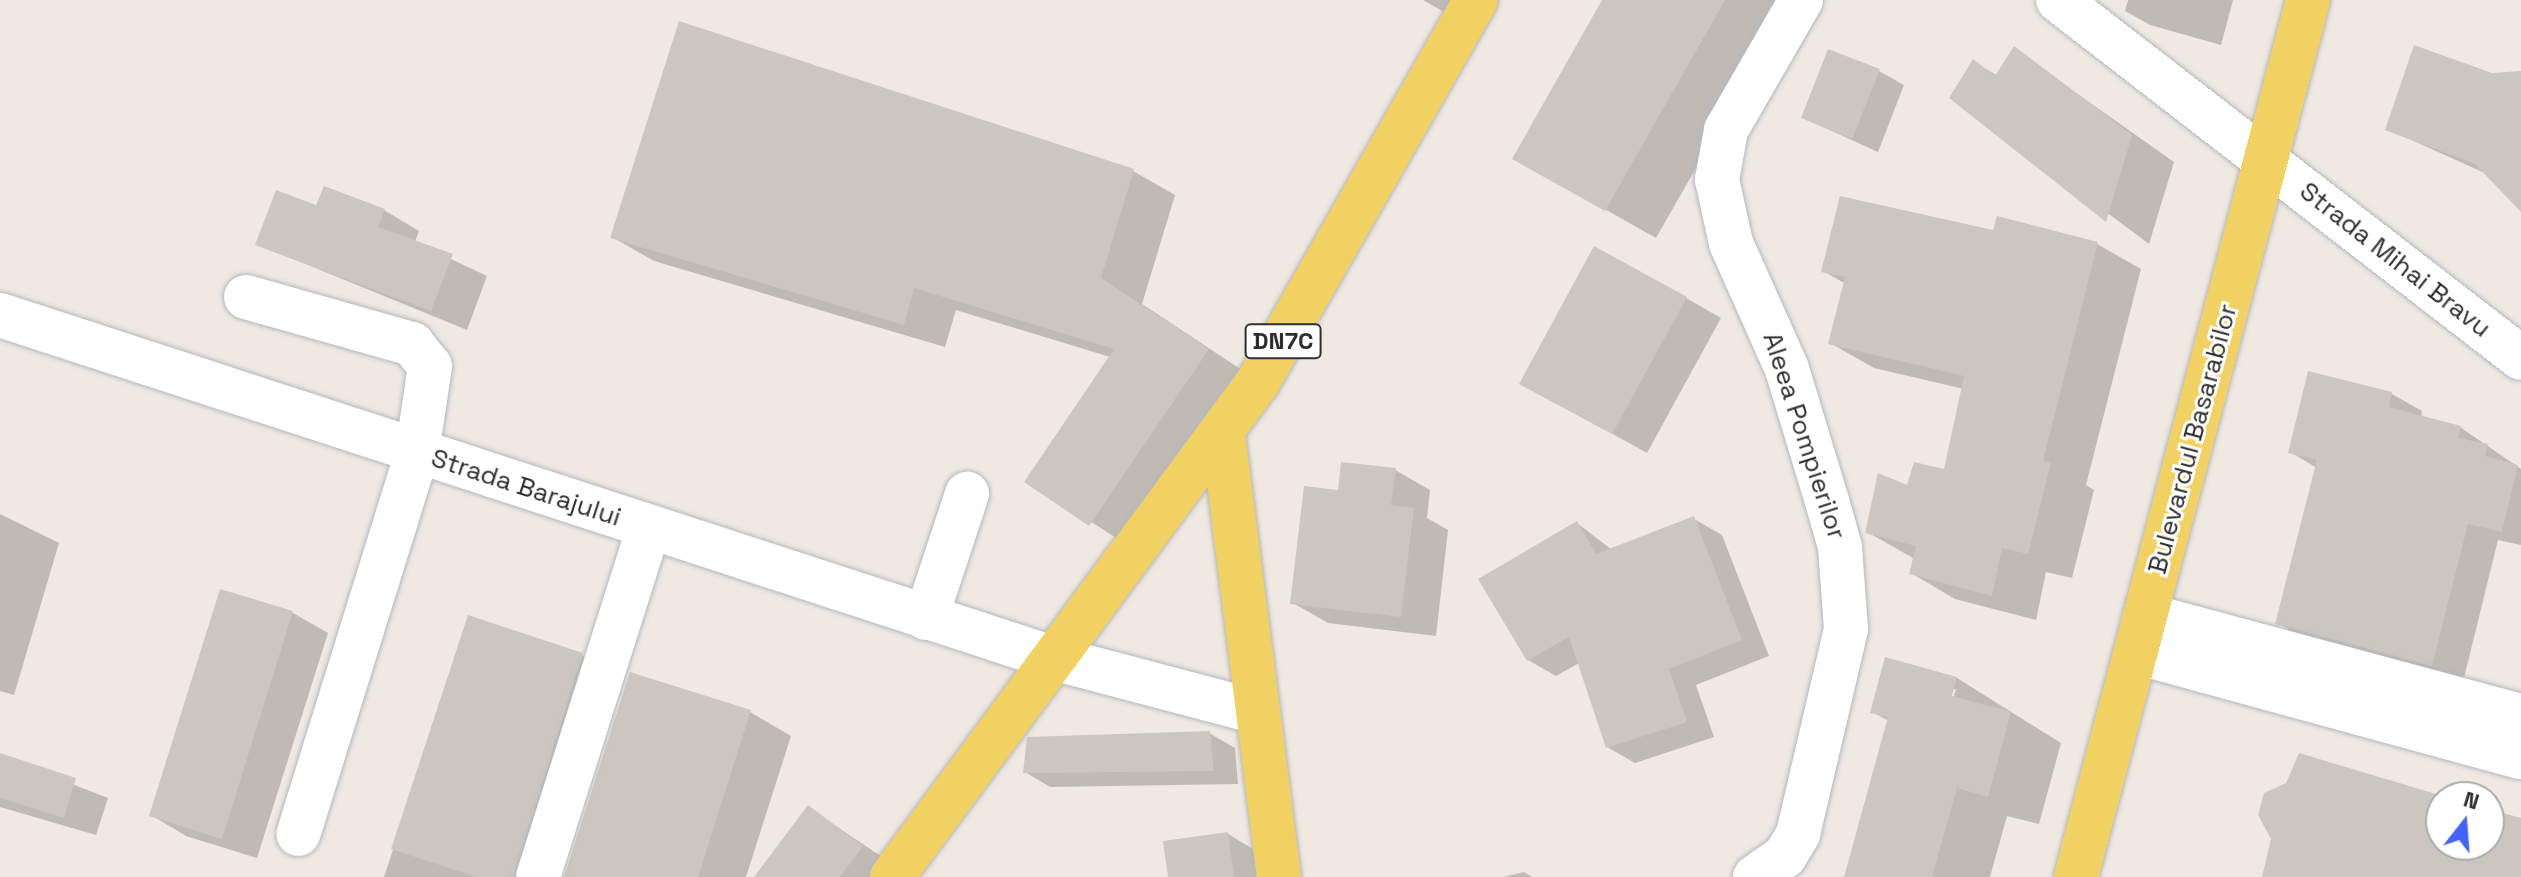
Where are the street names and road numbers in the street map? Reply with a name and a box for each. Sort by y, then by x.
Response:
street label: Strada Mihai Bravu [2293,176,2497,344]
street label: Bulevardul Basarabilor [2142,301,2244,577]
road number: DN7C [1243,321,1323,361]
street label: Aleea Pompierilor [1756,329,1852,543]
street label: Strada Barajului [427,443,625,533]

